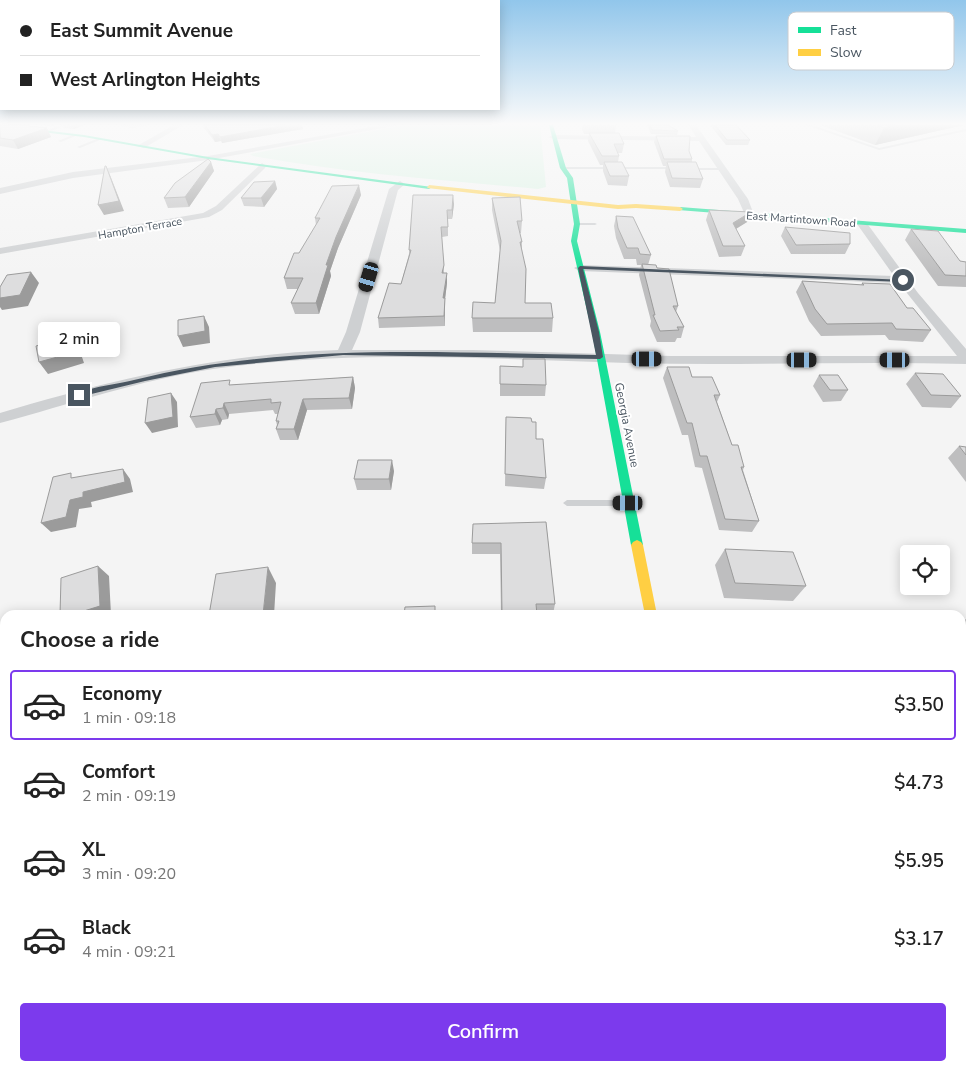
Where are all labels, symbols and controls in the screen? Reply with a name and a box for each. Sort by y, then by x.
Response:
legend [788,12,954,70]
text: East Summit Avenue [50,18,233,44]
text: Fast [830,21,856,40]
text: Slow [830,43,862,62]
text: West Arlington Heights [50,67,260,93]
street label: East Martintown Road [746,208,856,231]
street label: Hampton Terrace [97,214,183,243]
car [357,260,380,294]
route start [892,269,914,291]
callout: 2 min [38,322,120,358]
text: 2 min [59,328,99,350]
car [632,352,662,367]
car [787,353,817,368]
car [880,353,910,368]
street label: Georgia Avenue [611,381,643,469]
route end [68,384,90,406]
car [613,496,643,511]
map controls [900,545,950,595]
button: locate [900,545,950,595]
text: Choose a ride [20,625,159,655]
text: Economy [82,681,162,707]
icon: car [22,683,67,728]
text: $3.50 [894,692,944,718]
text: 1 min · 09:18 [82,707,176,729]
text: Comfort [82,759,155,785]
icon: car [22,761,67,806]
text: $4.73 [894,770,944,796]
text: 2 min · 09:19 [82,785,176,807]
text: XL [82,837,105,863]
icon: car [22,839,67,884]
text: $5.95 [894,848,944,874]
text: 3 min · 09:20 [82,863,176,885]
text: Black [82,915,131,941]
icon: car [22,917,67,962]
text: $3.17 [894,926,944,952]
text: 4 min · 09:21 [82,941,176,963]
button: Confirm [20,1003,946,1061]

